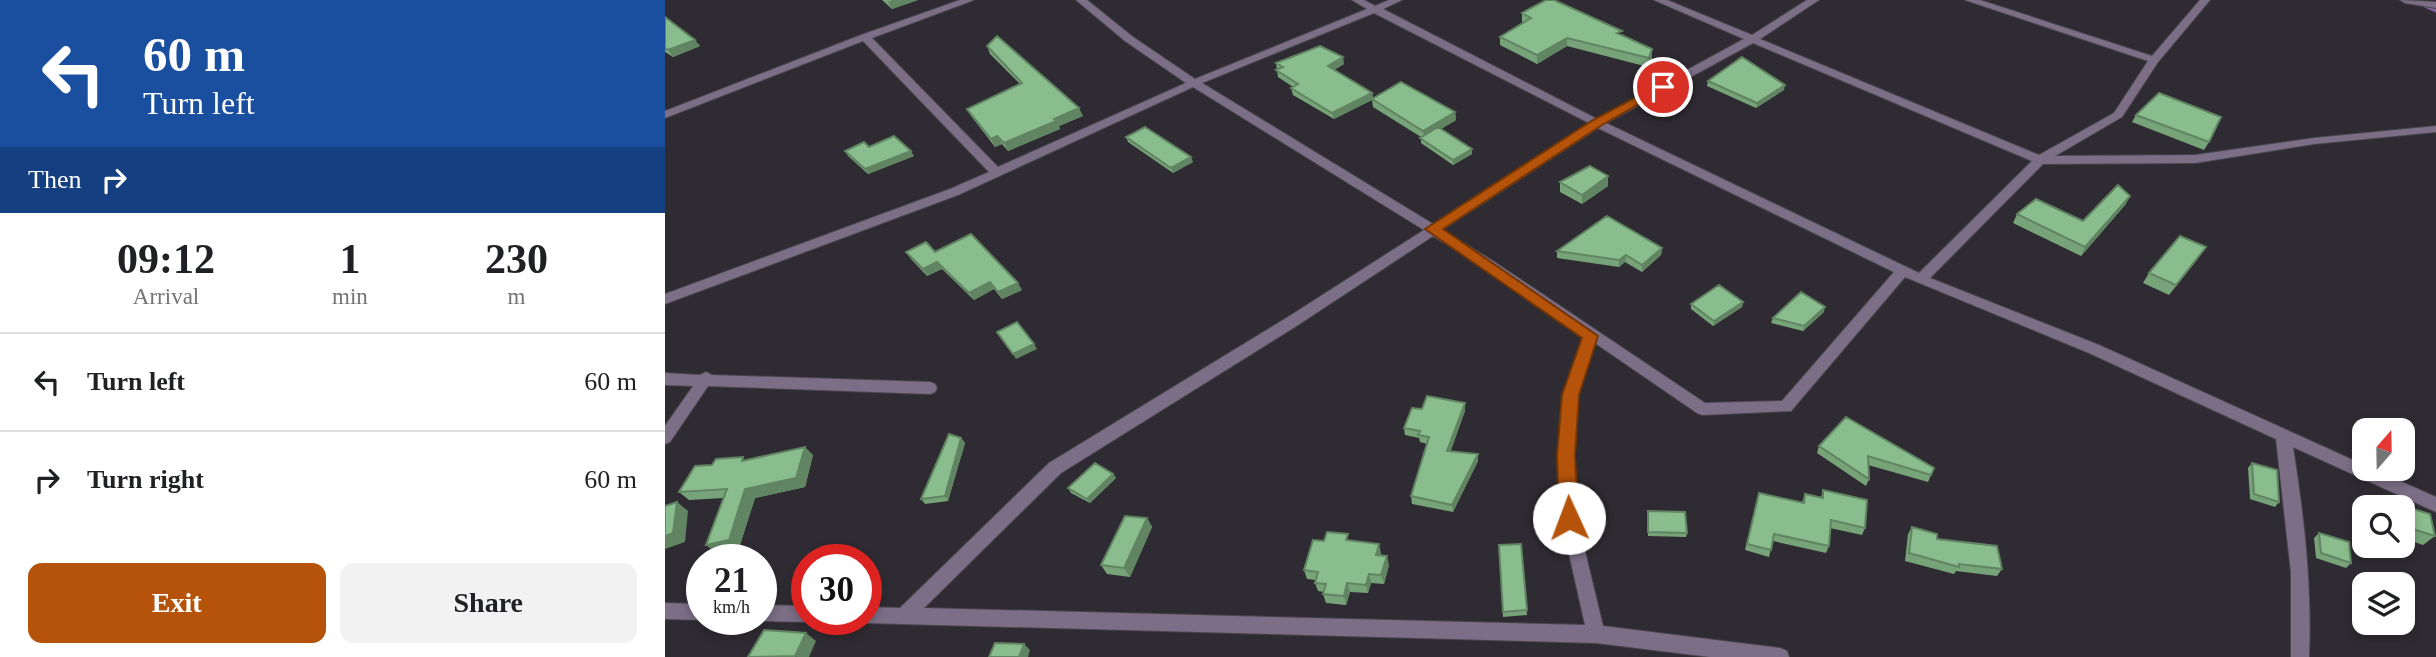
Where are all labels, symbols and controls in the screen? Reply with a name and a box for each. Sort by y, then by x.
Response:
text: 60 m [143,27,245,82]
icon: left [28,28,119,119]
pin [1633,57,1693,117]
icon: arrive [1644,68,1682,106]
text: Turn left [143,85,255,121]
icon: right [95,161,133,199]
text: Then [28,165,81,194]
text: 09:12 [117,236,215,282]
text: 1 [339,236,360,282]
text: 230 [485,236,548,282]
text: Arrival [133,284,199,309]
text: min [332,284,368,309]
text: m [507,284,525,309]
icon: left [28,363,66,401]
text: Turn left [87,367,185,396]
text: 60 m [584,367,637,396]
north arrow [2352,418,2415,481]
map controls [2352,418,2415,635]
icon: right [28,461,66,499]
text: Turn right [87,465,204,494]
text: 60 m [584,465,637,494]
position arrow [1532,481,1606,555]
button: search [2352,495,2415,558]
speed limit sign: 30 [791,544,882,635]
text: 21 [714,561,749,600]
button: Exit [28,563,326,643]
button: Share [340,563,637,643]
button: layers [2352,572,2415,635]
text: km/h [713,597,750,617]

